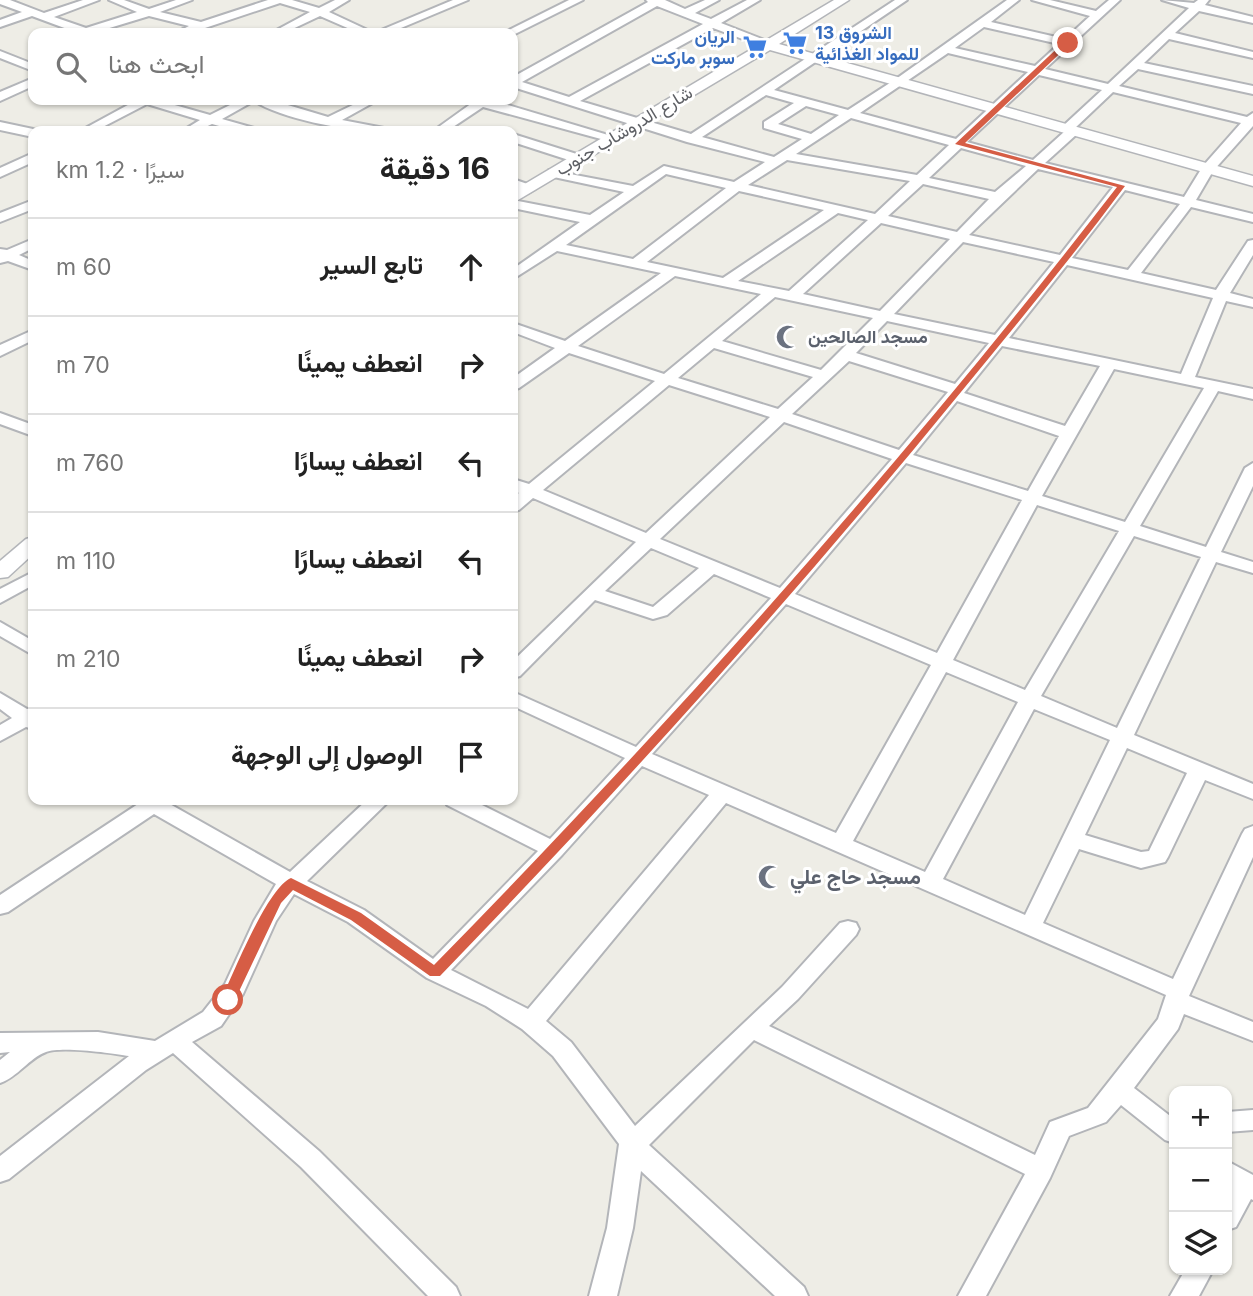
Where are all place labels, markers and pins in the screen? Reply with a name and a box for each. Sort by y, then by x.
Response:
place label: الشروق 13 للمواد الغذائية [815,22,919,65]
place label: الريان سوبر ماركت [651,26,735,69]
supermarket icon: الشروق 13 للمواد الغذائية [781,29,809,57]
supermarket icon: الريان سوبر ماركت [741,33,769,61]
mosque icon: مسجد الصالحين [774,323,802,351]
place label: مسجد الصالحين [808,326,928,348]
mosque icon: مسجد حاج علي [756,863,784,891]
place label: مسجد حاج علي [790,864,921,894]

